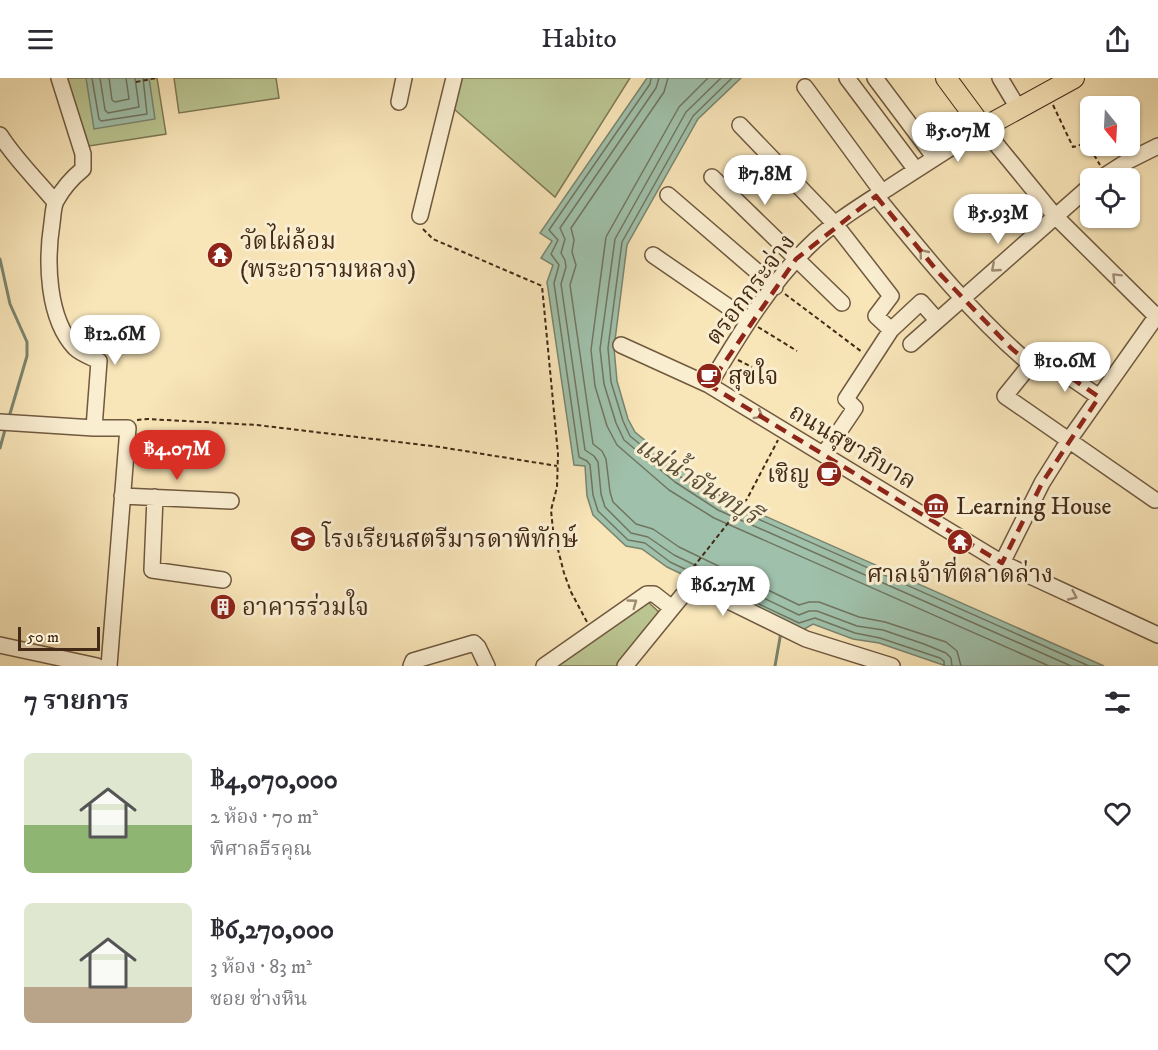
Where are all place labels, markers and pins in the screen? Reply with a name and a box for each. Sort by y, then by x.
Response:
pin: ฿5.07M [909,112,1007,163]
pin: ฿7.8M [723,155,807,206]
pin: ฿5.93M [949,194,1047,245]
place label: วัดไผ่ล้อม (พระอารามหลวง) [240,223,416,285]
temple icon: วัดไผ่ล้อม (พระอารามหลวง) [205,240,235,270]
pin: ฿12.6M [66,315,164,366]
pin: ฿10.6M [1016,342,1114,393]
place label: สุขใจ [728,358,779,392]
cafe icon: สุขใจ [694,361,724,391]
pin: ฿4.07M [128,430,226,481]
cafe icon: เชิญ [814,459,844,489]
place label: เชิญ [767,460,810,490]
museum icon: Learning House [921,491,951,521]
place label: Learning House [956,492,1112,522]
place label: โรงเรียนสตรีมารดาพิทักษ์ [321,521,578,555]
school or university icon: โรงเรียนสตรีมารดาพิทักษ์ [288,524,318,554]
temple icon: ศาลเจ้าที่ตลาดล่าง [945,527,975,557]
place label: ศาลเจ้าที่ตลาดล่าง [867,556,1053,590]
pin: ฿6.27M [674,566,772,617]
place label: อาคารร่วมใจ [242,589,369,623]
building icon: อาคารร่วมใจ [208,592,238,622]

